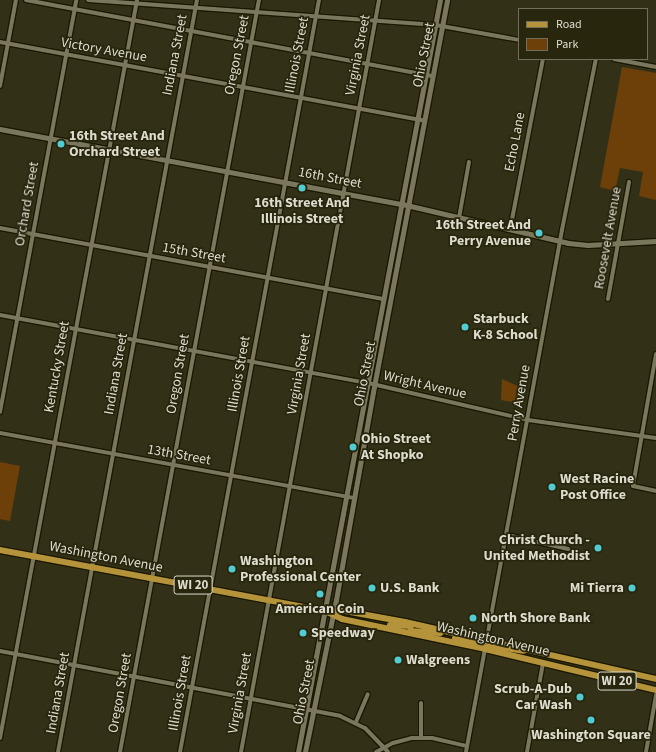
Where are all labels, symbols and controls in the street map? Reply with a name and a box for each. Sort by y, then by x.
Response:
legend [518,8,648,60]
street label: Indiana Street [159,13,191,97]
street label: Virginia Street [342,13,374,97]
street label: Oregon Street [221,14,253,96]
street label: Illinois Street [281,16,313,94]
text: Road [556,16,582,33]
street label: Ohio Street [409,21,439,89]
street label: Victory Avenue [60,34,148,66]
text: Park [556,36,578,53]
street label: Echo Lane [501,111,529,173]
place label: 16th Street And Orchard Street [69,128,165,160]
marker: 16th Street And Orchard Street [56,139,66,149]
street label: Orchard Street [11,160,43,248]
street label: 16th Street [297,164,363,192]
marker: 16th Street And Illinois Street [297,183,307,193]
street label: Roosevelt Avenue [591,186,625,290]
place label: 16th Street And Illinois Street [254,195,350,228]
place label: 16th Street And Perry Avenue [435,217,531,250]
marker: 16th Street And Perry Avenue [534,228,544,238]
street label: 15th Street [161,239,227,267]
place label: Starbuck K-8 School [473,311,538,344]
street label: Kentucky Street [41,320,73,414]
marker: Starbuck K-8 School [460,322,470,332]
street label: Indiana Street [101,332,131,416]
street label: Virginia Street [284,332,314,416]
street label: Oregon Street [163,333,193,415]
street label: Illinois Street [224,335,254,413]
street label: Ohio Street [350,340,380,408]
street label: Perry Avenue [504,364,534,442]
street label: Wright Avenue [382,367,468,403]
place label: Ohio Street At Shopko [361,431,431,464]
street label: 13th Street [146,441,212,469]
marker: Ohio Street At Shopko [348,442,358,452]
place label: West Racine Post Office [560,471,634,504]
marker: West Racine Post Office [547,482,557,492]
place label: Christ Church - United Methodist [484,532,590,564]
street label: Washington Avenue [48,538,164,576]
marker: Christ Church - United Methodist [593,543,603,553]
place label: Washington Professional Center [240,553,361,586]
marker: Washington Professional Center [227,564,237,574]
road number: WI 20 [173,574,213,596]
place label: U.S. Bank [380,580,439,596]
place label: Mi Tierra [570,580,624,596]
marker: U.S. Bank [367,583,377,593]
marker: Mi Tierra [627,583,637,593]
marker: American Coin [315,589,325,599]
place label: American Coin [275,601,365,617]
place label: North Shore Bank [481,610,590,626]
marker: North Shore Bank [468,613,478,623]
street label: Washington Avenue [435,618,551,660]
place label: Speedway [311,625,375,641]
marker: Speedway [298,628,308,638]
street label: Indiana Street [43,651,73,735]
street label: Virginia Street [225,651,255,735]
street label: Oregon Street [105,652,135,734]
place label: Walgreens [406,652,470,668]
street label: Illinois Street [165,654,195,732]
marker: Walgreens [393,655,403,665]
street label: Ohio Street [289,658,319,726]
road number: WI 20 [597,670,637,692]
place label: Scrub-A-Dub Car Wash [494,681,572,714]
marker: Scrub-A-Dub Car Wash [575,692,585,702]
marker: Washington Square [586,715,596,725]
place label: Washington Square [531,727,651,743]

